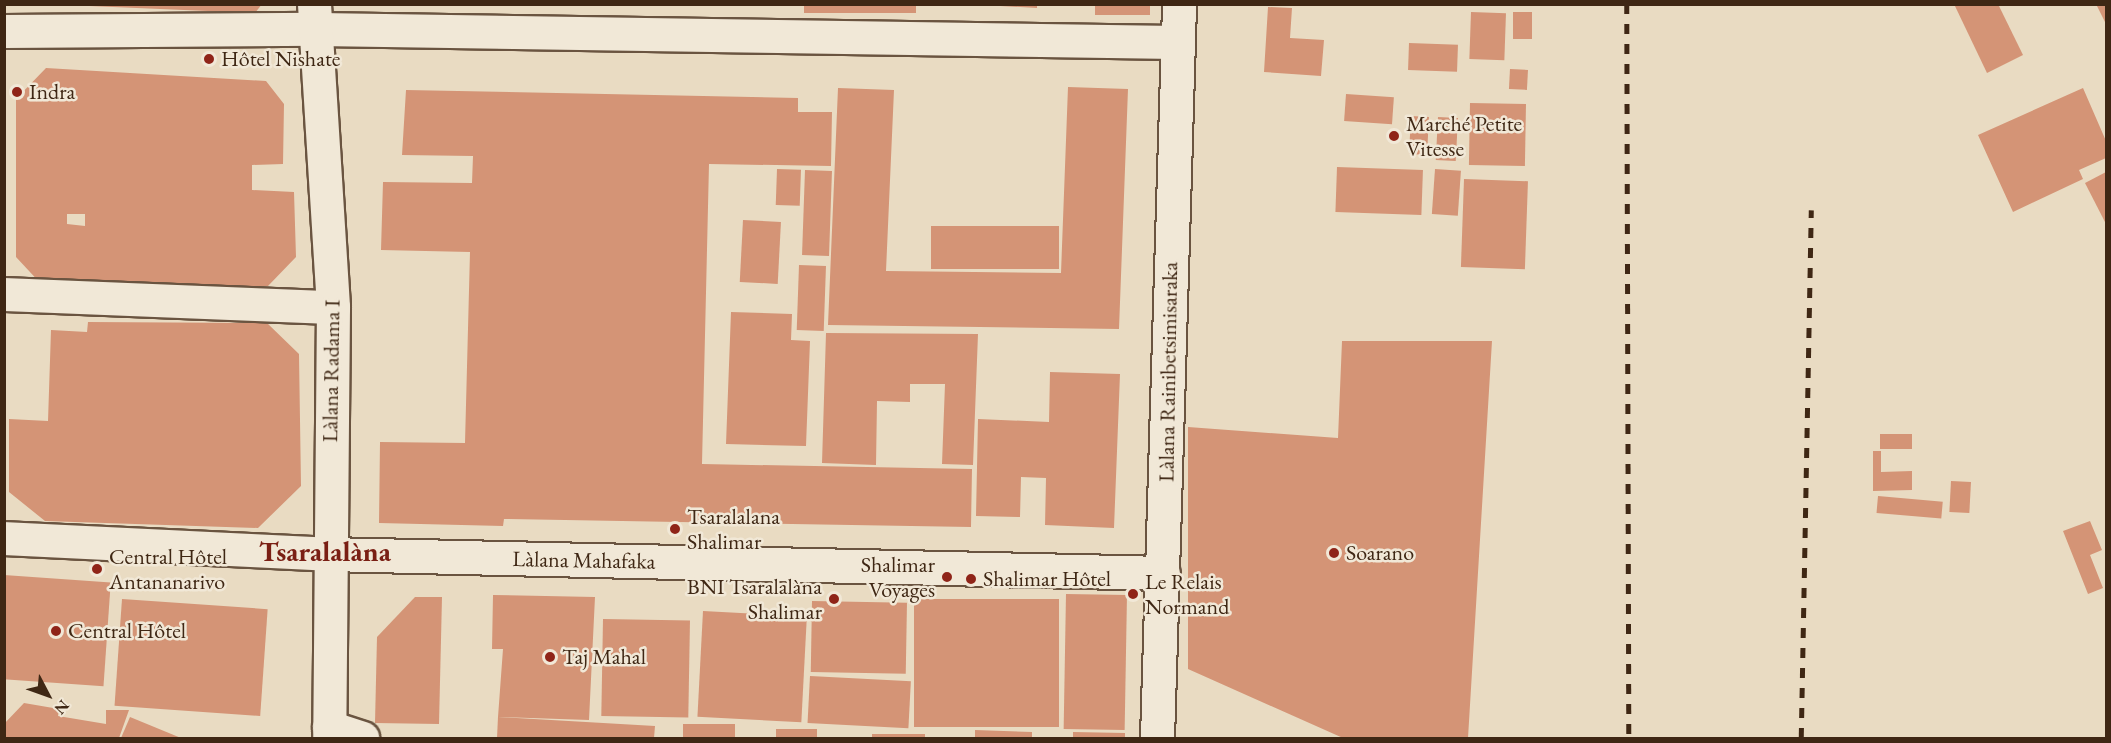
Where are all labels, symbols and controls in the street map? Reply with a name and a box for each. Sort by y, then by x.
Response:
place label: Hôtel Nishate [221,46,340,72]
marker: Hôtel Nishate [202,52,216,66]
place label: Indra [29,79,75,105]
marker: Indra [10,85,24,99]
place label: Marché Petite Vitesse [1406,110,1522,162]
marker: Marché Petite Vitesse [1387,129,1401,143]
street label: Làlana Rainibetsimisaraka [1153,262,1183,482]
street label: Làlana Radama I [317,299,345,443]
place label: Tsaralalana Shalimar [687,503,780,554]
marker: Tsaralalana Shalimar [668,522,682,536]
district label: Tsaralalàna [259,534,391,568]
place label: Soarano [1346,540,1414,566]
place label: Central Hôtel Antananarivo [109,543,227,594]
street label: Làlana Mahafaka [512,546,656,574]
marker: Soarano [1327,546,1341,560]
place label: Shalimar Voyages [861,551,935,602]
marker: Central Hôtel Antananarivo [90,562,104,576]
place label: Shalimar Hôtel [983,566,1111,592]
place label: Le Relais Normand [1145,568,1229,620]
marker: Shalimar Voyages [940,570,954,584]
marker: Shalimar Hôtel [964,572,978,586]
place label: BNI Tsaralalàna Shalimar [687,573,822,624]
marker: Le Relais Normand [1126,587,1140,601]
marker: BNI Tsaralalàna Shalimar [827,592,841,606]
place label: Central Hôtel [68,618,186,644]
marker: Central Hôtel [49,624,63,638]
place label: Taj Mahal [562,644,646,670]
marker: Taj Mahal [543,650,557,664]
north arrow [18,665,78,725]
text: N [50,695,74,719]

